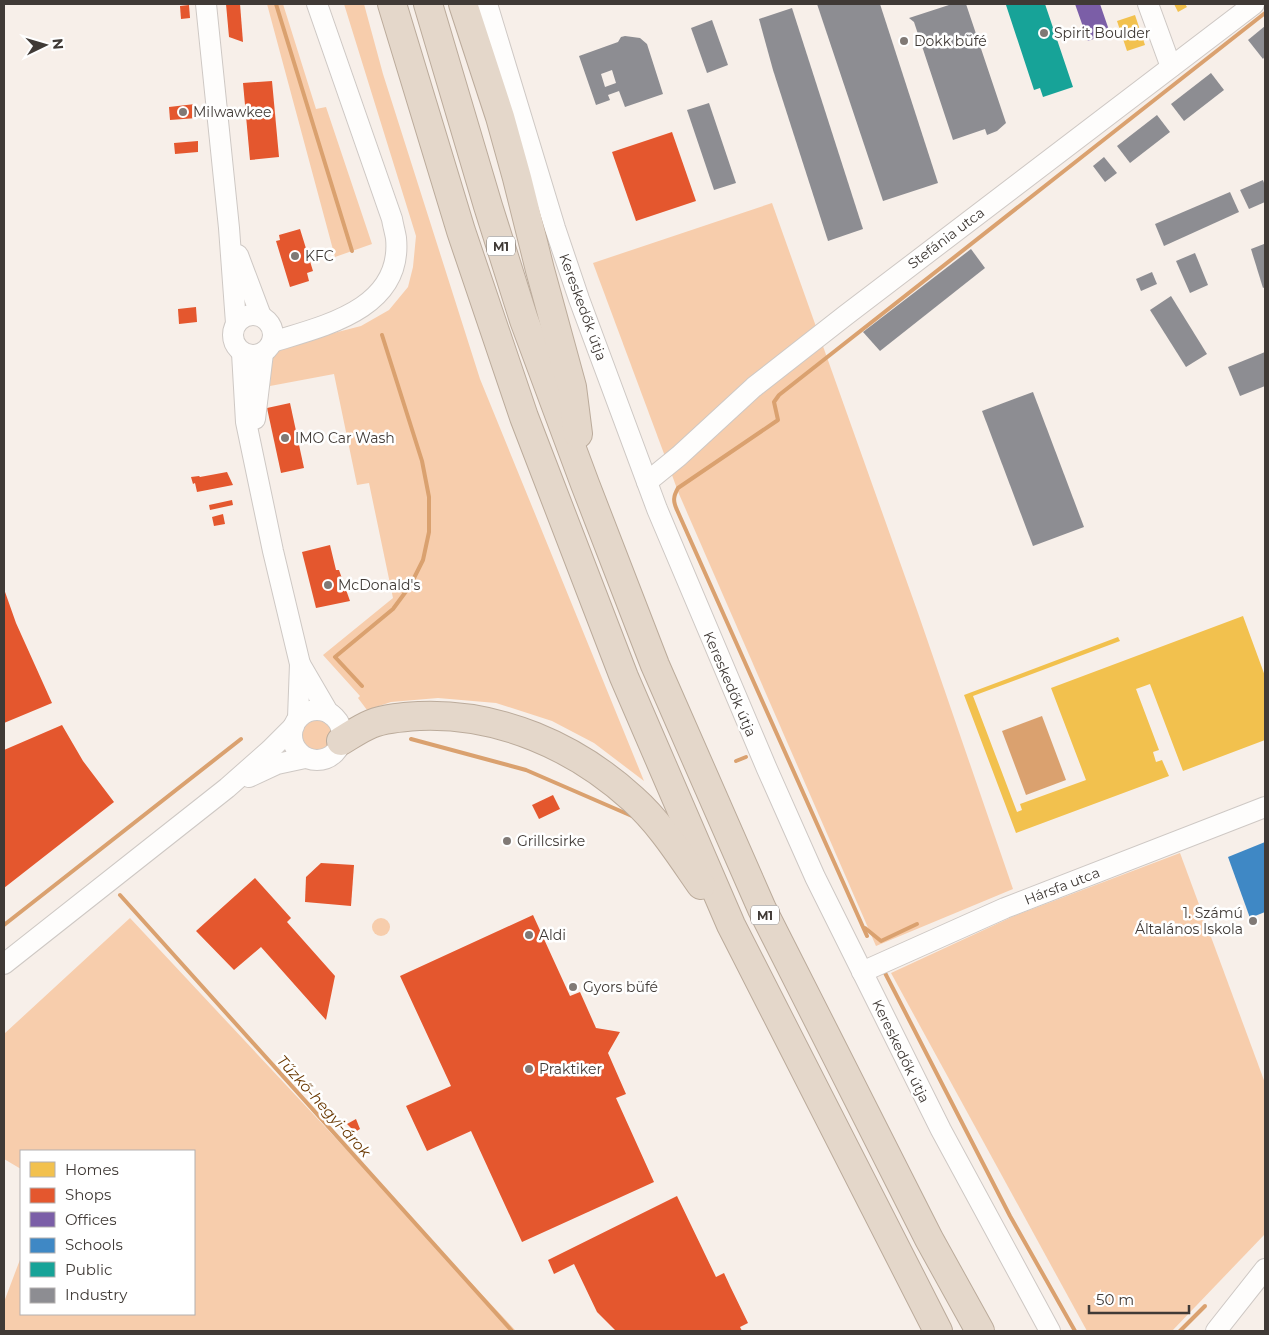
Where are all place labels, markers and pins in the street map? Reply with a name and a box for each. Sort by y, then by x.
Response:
place label: Spirit Boulder [1054,24,1151,42]
marker: Spirit Boulder [1038,27,1050,39]
place label: Dokk büfé [914,32,987,50]
marker: Dokk büfé [898,35,910,47]
place label: Milwawkee [193,103,271,121]
marker: Milwawkee [177,106,189,118]
place label: KFC [305,247,334,265]
marker: KFC [289,250,301,262]
place label: IMO Car Wash [295,429,395,447]
marker: IMO Car Wash [279,432,291,444]
place label: McDonald's [338,576,420,594]
marker: McDonald's [322,579,334,591]
place label: Grillcsirke [517,832,585,850]
marker: Grillcsirke [501,835,513,847]
place label: 1. Számú Általános Iskola [1135,904,1243,938]
marker: 1. Számú Általános Iskola [1247,915,1259,927]
place label: Aldi [539,926,566,944]
marker: Aldi [523,929,535,941]
place label: Gyors büfé [583,978,658,996]
marker: Gyors büfé [567,981,579,993]
place label: Praktiker [539,1060,602,1078]
marker: Praktiker [523,1063,535,1075]

